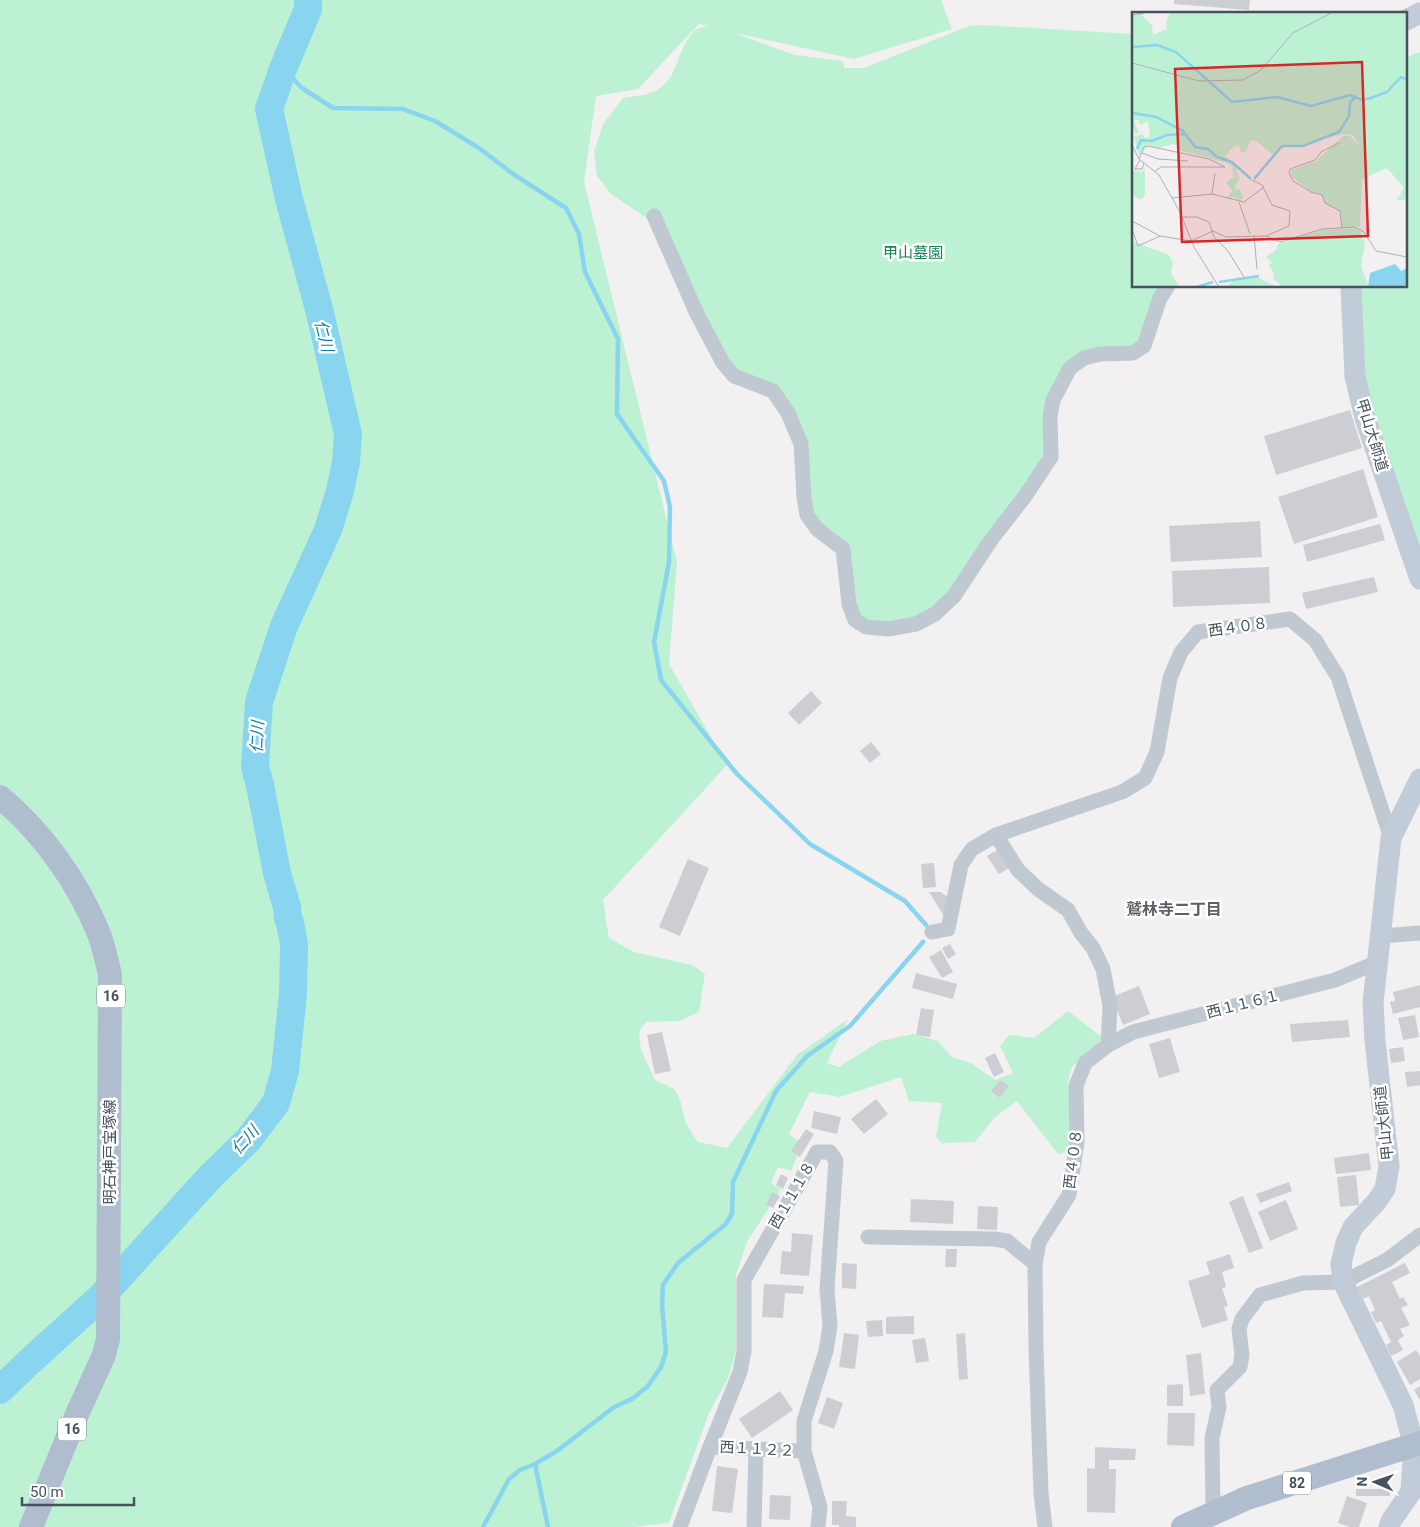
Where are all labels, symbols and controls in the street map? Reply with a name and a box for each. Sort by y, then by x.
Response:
inset map [1132,12,1408,288]
park label: 甲山墓園 [883,244,943,262]
water label: 仁川 [311,318,338,356]
street label: 甲山大師道 [1352,396,1392,474]
street label: 西４０８ [1207,614,1269,640]
water label: 仁川 [247,719,267,753]
district label: 鷲林寺二丁目 [1126,900,1222,919]
road number: 16 [97,984,125,1008]
street label: 西１１６１ [1204,986,1282,1022]
street label: 甲山大師道 [1371,1085,1397,1161]
street label: 明石神戸宝塚線 [101,1099,119,1205]
water label: 仁川 [227,1120,264,1158]
street label: 西４０８ [1060,1128,1086,1190]
street label: 西１１１８ [765,1158,819,1232]
road number: 16 [58,1418,86,1440]
street label: 西１１２２ [719,1438,795,1460]
north arrow [1350,1457,1400,1507]
road number: 82 [1283,1472,1311,1495]
scale bar [22,1474,135,1506]
text: N [1354,1476,1370,1487]
text: 50 m [30,1483,64,1501]

